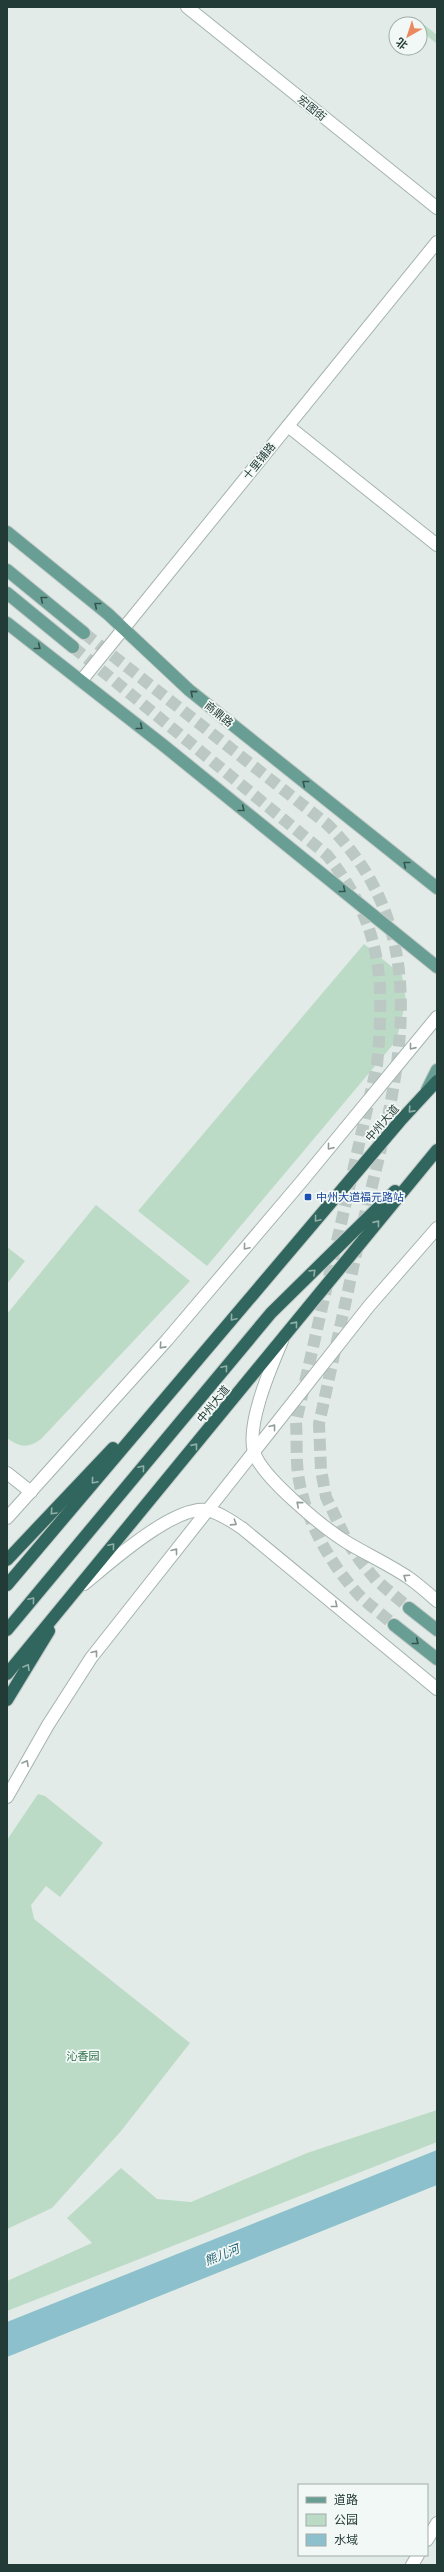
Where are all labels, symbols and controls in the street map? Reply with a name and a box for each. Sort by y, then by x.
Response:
north arrow [388,16,428,56]
text: 北 [393,36,410,53]
street label: 宏图街 [295,92,329,123]
street label: 十里铺路 [240,439,278,482]
one-way arrow [41,597,48,604]
one-way arrow [94,602,101,609]
one-way arrow [33,643,40,650]
one-way arrow [190,690,197,697]
street label: 商鼎路 [202,698,236,729]
one-way arrow [136,723,143,730]
one-way arrow [302,780,309,787]
one-way arrow [237,804,244,811]
one-way arrow [404,861,411,868]
one-way arrow [338,886,345,893]
one-way arrow [410,1042,417,1049]
street label: 中州大道 [362,1102,401,1144]
one-way arrow [408,1105,415,1113]
one-way arrow [327,1143,334,1150]
place label: 中州大道福元路站 [316,1190,404,1203]
marker: 中州大道福元路站 [303,1192,313,1202]
one-way arrow [315,1215,322,1222]
one-way arrow [373,1221,380,1228]
one-way arrow [244,1242,251,1249]
one-way arrow [308,1269,316,1277]
one-way arrow [231,1314,238,1321]
one-way arrow [291,1322,298,1329]
one-way arrow [159,1341,166,1348]
one-way arrow [221,1365,228,1373]
street label: 中州大道 [194,1382,232,1425]
one-way arrow [269,1425,276,1432]
one-way arrow [190,1444,197,1451]
one-way arrow [138,1465,145,1473]
one-way arrow [92,1477,99,1484]
one-way arrow [297,1502,304,1509]
one-way arrow [50,1507,58,1515]
one-way arrow [230,1518,237,1526]
one-way arrow [107,1543,114,1551]
one-way arrow [170,1548,177,1555]
one-way arrow [404,1575,411,1582]
one-way arrow [28,1597,35,1605]
one-way arrow [330,1600,337,1607]
one-way arrow [411,1638,418,1645]
one-way arrow [90,1651,97,1658]
one-way arrow [23,1664,30,1671]
one-way arrow [22,1760,29,1768]
park label: 沁香园 [67,2049,100,2062]
water label: 熊儿河 [202,2240,243,2267]
legend [298,2484,428,2556]
text: 道路 [334,2492,358,2506]
text: 公园 [334,2512,358,2526]
text: 水域 [334,2532,358,2546]

